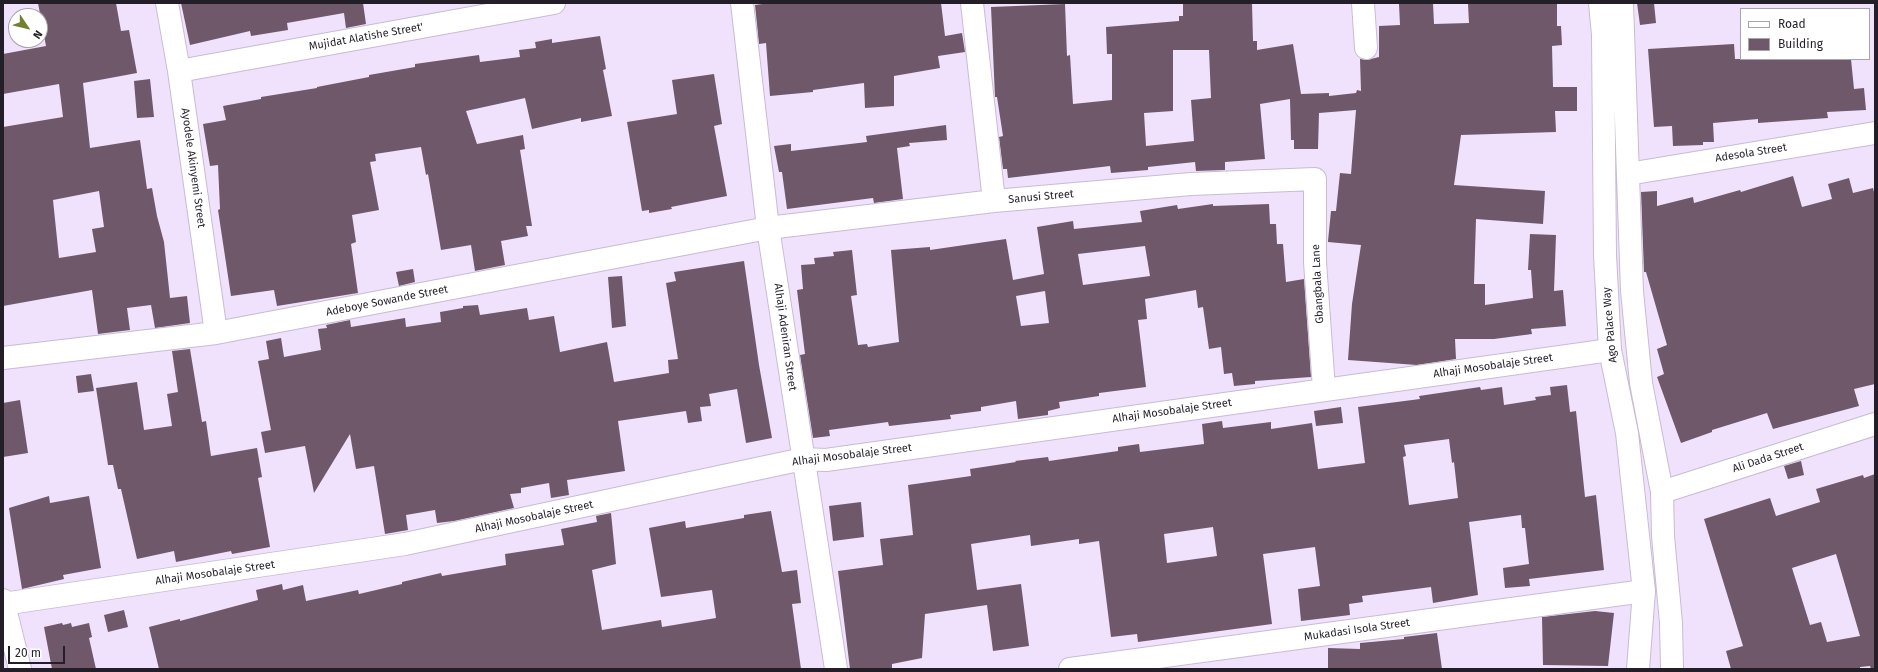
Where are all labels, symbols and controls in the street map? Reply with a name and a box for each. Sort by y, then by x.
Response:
north arrow [8,8,48,48]
legend [1740,8,1870,60]
text: Road [1778,17,1806,31]
street label: Mujidat Alatishe Street' [308,20,424,54]
text: N [30,28,45,41]
text: Building [1778,37,1823,51]
street label: Ayodele Akinyemi Street [178,107,208,229]
street label: Adesola Street [1714,141,1788,165]
street label: Sanusi Street [1008,188,1074,206]
street label: Gbangbala Lane [1309,244,1327,324]
street label: Alhaji Adeniran Street [771,282,799,392]
street label: Adeboye Sowande Street [325,283,449,319]
street label: Ago Palace Way [1600,287,1620,363]
street label: Alhaji Mosobalaje Street [1432,351,1554,381]
street label: Alhaji Mosobalaje Street [1111,396,1233,426]
street label: Ali Dada Street [1731,440,1805,476]
street label: Alhaji Mosobalaje Street [791,441,913,469]
street label: Alhaji Mosobalaje Street [474,498,594,536]
street label: Alhaji Mosobalaje Street [154,558,276,588]
street label: Mukadasi Isola Street [1303,616,1411,644]
scale bar [10,638,67,664]
text: 20 m [15,646,41,660]

